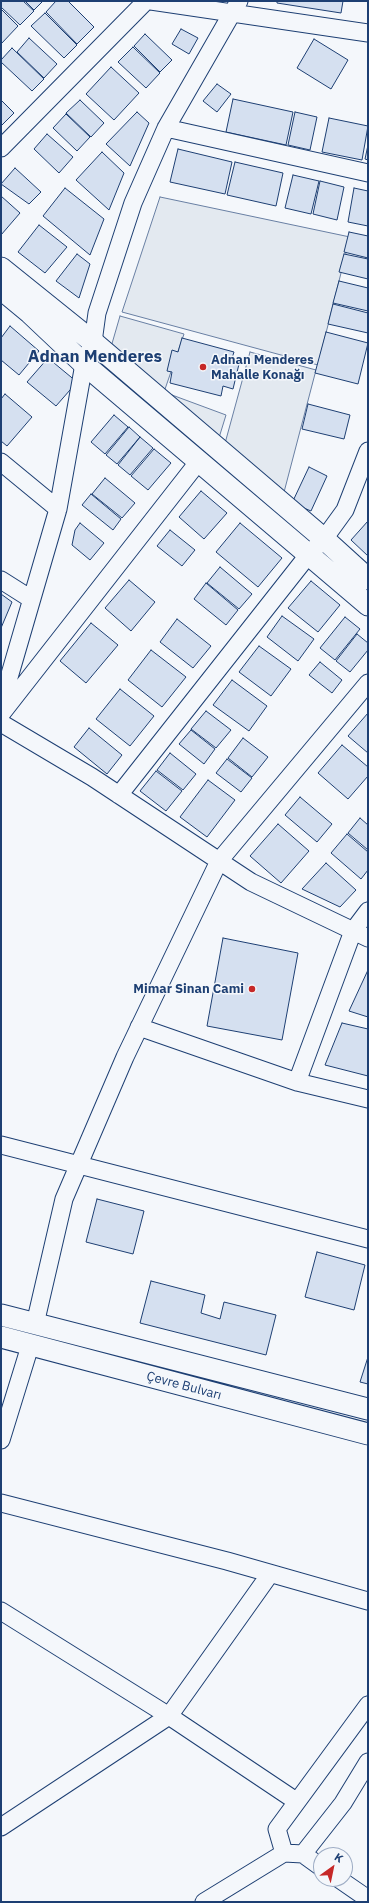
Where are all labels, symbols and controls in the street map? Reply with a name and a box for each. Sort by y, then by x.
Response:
district label: Adnan Menderes [28,347,162,367]
place label: Adnan Menderes Mahalle Konağı [211,352,314,383]
marker: Adnan Menderes Mahalle Konağı [198,362,208,372]
place label: Mimar Sinan Cami [133,981,244,997]
marker: Mimar Sinan Cami [247,984,257,994]
street label: Çevre Bulvarı [145,1369,223,1403]
north arrow [313,1847,353,1887]
text: K [332,1850,346,1866]

